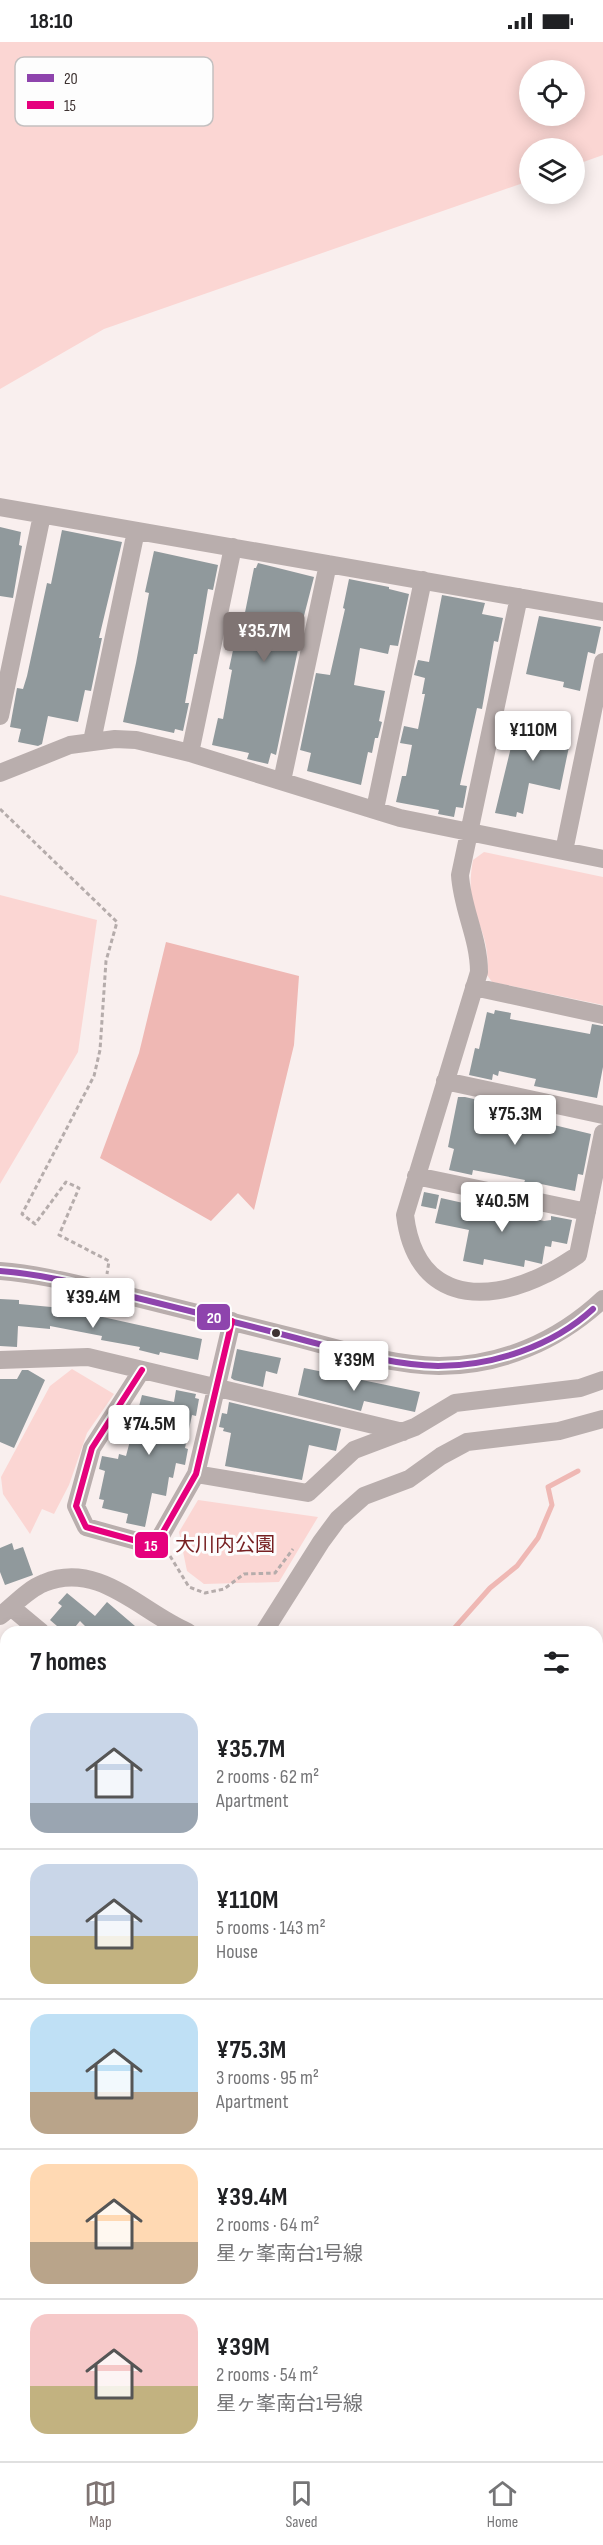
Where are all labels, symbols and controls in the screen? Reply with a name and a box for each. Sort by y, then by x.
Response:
text: 18:10 [30,8,73,35]
legend [15,57,213,126]
map controls [519,60,585,204]
button: locate [519,60,585,126]
text: 20 [64,70,78,89]
text: 15 [64,97,76,116]
button: layers [519,138,585,204]
pin: ¥35.7M [215,612,313,663]
text: ¥35.7M [237,619,291,643]
pin: ¥110M [491,711,575,762]
text: ¥110M [509,718,557,742]
pin: ¥75.3M [466,1095,564,1146]
text: ¥75.3M [488,1102,542,1126]
pin: ¥40.5M [453,1182,551,1233]
text: ¥40.5M [475,1189,529,1213]
pin: ¥39.4M [44,1278,142,1329]
text: ¥39.4M [66,1285,121,1309]
line badge: 20 [196,1303,231,1331]
text: 20 [207,1309,221,1328]
unlabelled marker [270,1327,282,1339]
pin: ¥39M [318,1341,390,1392]
text: ¥39M [333,1348,375,1372]
pin: ¥74.5M [100,1405,198,1456]
text: ¥74.5M [122,1412,176,1436]
line badge: 15 [134,1531,169,1559]
park label: 大川内公園 [175,1533,275,1557]
text: 15 [144,1537,158,1556]
icon: filters [540,1646,573,1679]
text: 7 homes [30,1647,107,1678]
text: ¥35.7M [216,1734,285,1765]
icon: home [78,1737,150,1809]
text: 2 rooms · 62 m² [216,1765,319,1789]
text: Apartment [216,1789,289,1813]
text: ¥110M [216,1885,279,1916]
icon: home [78,1888,150,1960]
text: 5 rooms · 143 m² [216,1916,326,1940]
text: House [216,1940,258,1964]
text: ¥75.3M [216,2035,286,2066]
icon: home [78,2038,150,2110]
text: 3 rooms · 95 m² [216,2066,319,2090]
text: Apartment [216,2090,289,2114]
text: ¥39.4M [216,2182,288,2213]
icon: home [78,2188,150,2260]
text: 2 rooms · 64 m² [216,2213,320,2237]
text: 星ヶ峯南台1号線 [216,2242,363,2266]
text: ¥39M [216,2332,270,2363]
icon: home [78,2338,150,2410]
text: 2 rooms · 54 m² [216,2363,318,2387]
text: 星ヶ峯南台1号線 [216,2392,363,2416]
tab: Map [84,2477,117,2532]
tab: Saved [285,2477,318,2532]
tab: Home [486,2477,519,2532]

